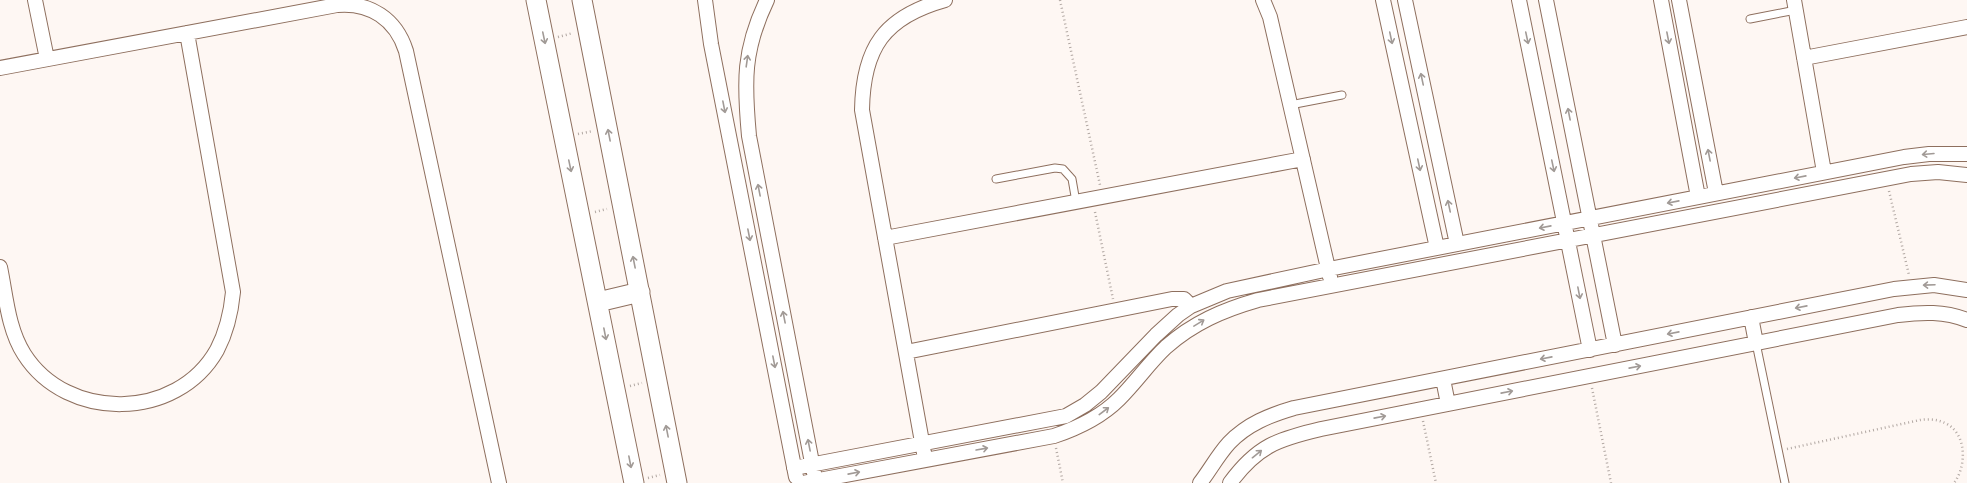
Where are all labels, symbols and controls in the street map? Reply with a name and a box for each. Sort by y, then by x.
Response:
one-way arrow [540,31,548,44]
one-way arrow [1388,31,1396,44]
one-way arrow [1523,31,1531,44]
one-way arrow [1664,31,1672,44]
one-way arrow [743,55,751,68]
one-way arrow [1417,73,1425,86]
one-way arrow [720,100,728,113]
one-way arrow [1564,108,1572,121]
one-way arrow [605,128,613,141]
one-way arrow [1705,149,1713,162]
one-way arrow [1922,151,1935,158]
one-way arrow [1415,158,1423,171]
one-way arrow [567,159,575,172]
one-way arrow [1549,159,1557,172]
one-way arrow [1794,173,1807,181]
one-way arrow [755,183,763,196]
one-way arrow [1666,198,1679,206]
one-way arrow [1444,200,1452,213]
one-way arrow [1539,223,1552,231]
one-way arrow [745,228,753,241]
one-way arrow [630,256,638,269]
one-way arrow [1923,282,1936,289]
one-way arrow [1575,286,1583,299]
one-way arrow [1794,304,1807,312]
one-way arrow [780,311,788,324]
one-way arrow [1193,318,1205,326]
one-way arrow [601,327,609,340]
one-way arrow [1667,329,1680,337]
one-way arrow [1540,355,1553,363]
one-way arrow [770,356,778,369]
one-way arrow [1628,363,1641,371]
one-way arrow [1500,388,1513,396]
one-way arrow [1099,407,1110,415]
one-way arrow [1373,413,1386,421]
one-way arrow [663,425,671,438]
one-way arrow [804,439,812,452]
one-way arrow [975,445,988,453]
one-way arrow [1251,450,1262,459]
one-way arrow [626,455,634,468]
one-way arrow [847,469,860,477]

